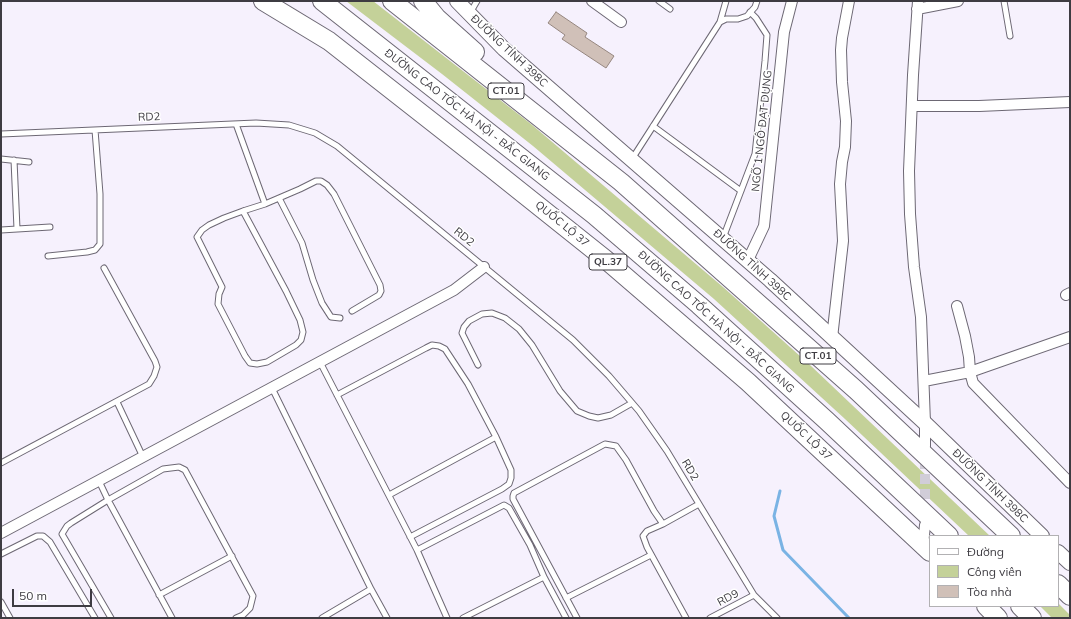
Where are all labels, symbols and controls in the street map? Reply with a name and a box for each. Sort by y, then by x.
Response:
street label: ĐƯỜNG TỈNH 398C [468,12,550,90]
street label: ĐƯỜNG CAO TỐC HÀ NỘI - BẮC GIANG [382,46,552,184]
street label: NGÕ 1 NGÔ ĐẠT DỤNG [749,70,775,192]
road number: CT.01 [488,83,524,99]
street label: RD2 [138,110,160,124]
street label: QUỐC LỘ 37 [532,198,592,250]
street label: RD2 [451,225,477,249]
street label: ĐƯỜNG TỈNH 398C [710,227,794,303]
street label: ĐƯỜNG CAO TỐC HÀ NỘI - BẮC GIANG [635,248,797,396]
road number: QL.37 [589,254,627,270]
road number: CT.01 [800,348,836,364]
street label: QUỐC LỘ 37 [778,409,834,463]
street label: ĐƯỜNG TỈNH 398C [949,446,1031,526]
street label: RD2 [679,457,701,483]
legend [929,535,1059,607]
text: Đường [967,544,1004,559]
text: Công viên [967,564,1022,579]
scale bar [14,581,94,607]
text: Tòa nhà [967,584,1012,599]
street label: RD9 [715,587,741,609]
text: 50 m [19,588,47,603]

